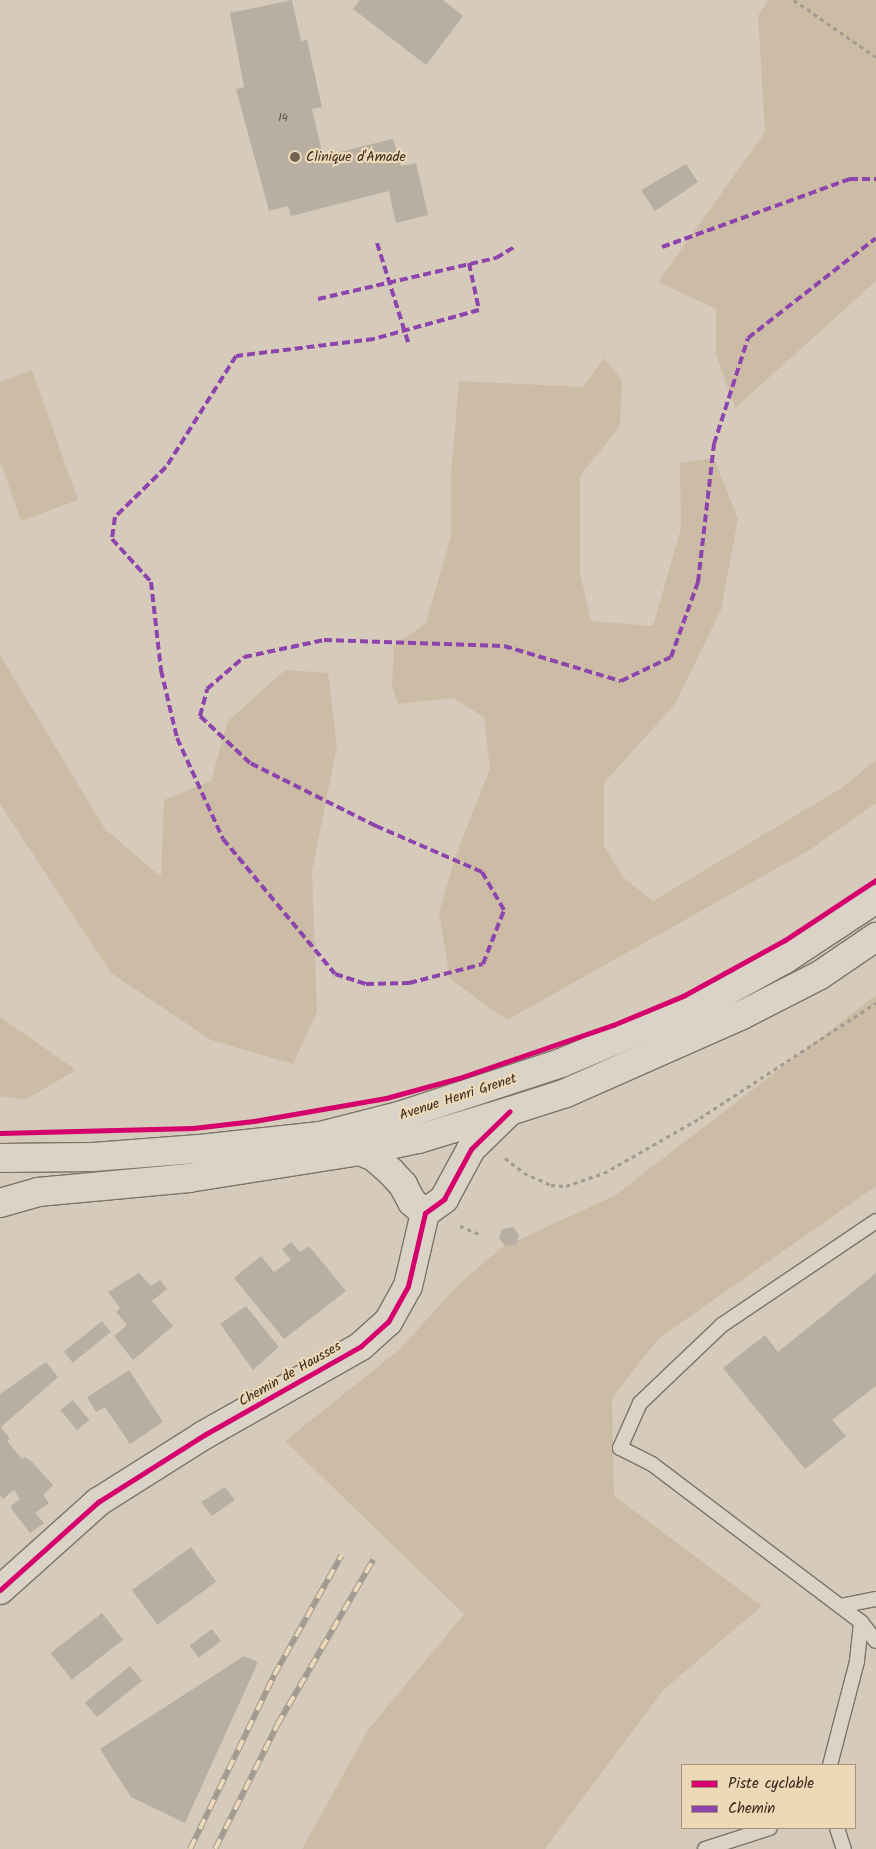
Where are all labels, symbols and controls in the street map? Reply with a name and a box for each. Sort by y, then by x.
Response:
house number: 14 [278,111,288,125]
place label: Clinique d'Amade [306,149,406,165]
marker: Clinique d'Amade [288,150,302,164]
street label: Avenue Henri Grenet [397,1070,519,1124]
street label: Chemin de Hausses [236,1338,344,1410]
legend [681,1764,856,1829]
text: Piste cyclable [728,1772,814,1796]
text: Chemin [728,1797,775,1821]

